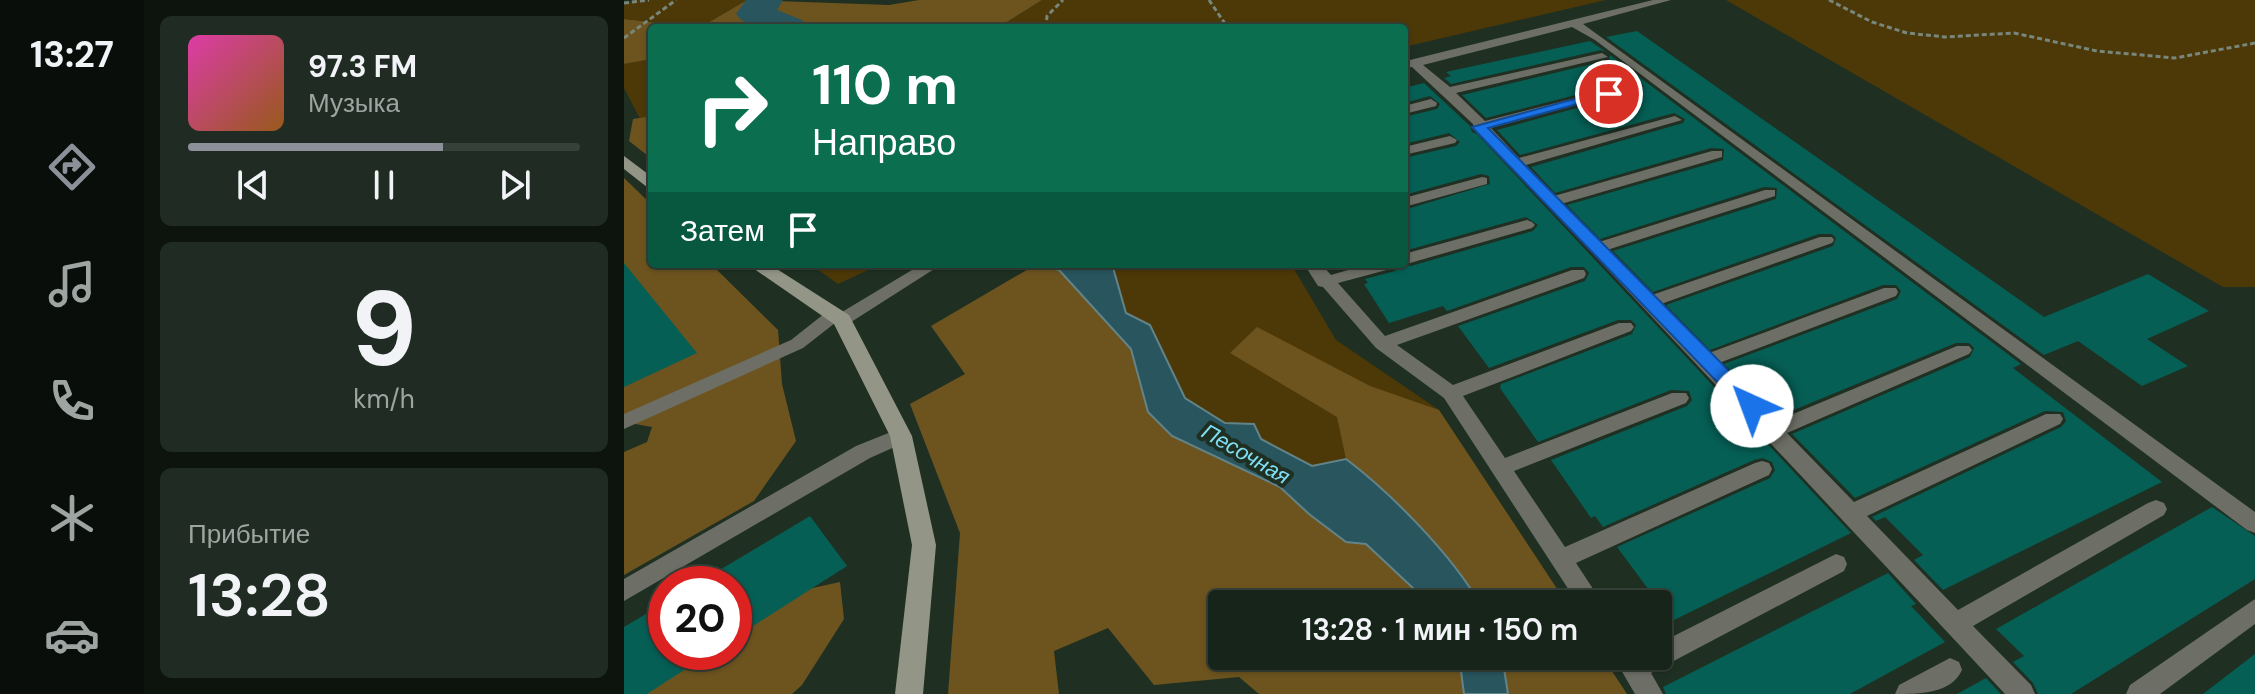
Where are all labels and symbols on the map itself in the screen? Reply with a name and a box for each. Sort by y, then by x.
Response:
pin [1575,60,1643,128]
position arrow [1710,364,1794,448]
water label: Песочная [1196,417,1296,491]
speed limit sign: 20 [648,566,752,670]

